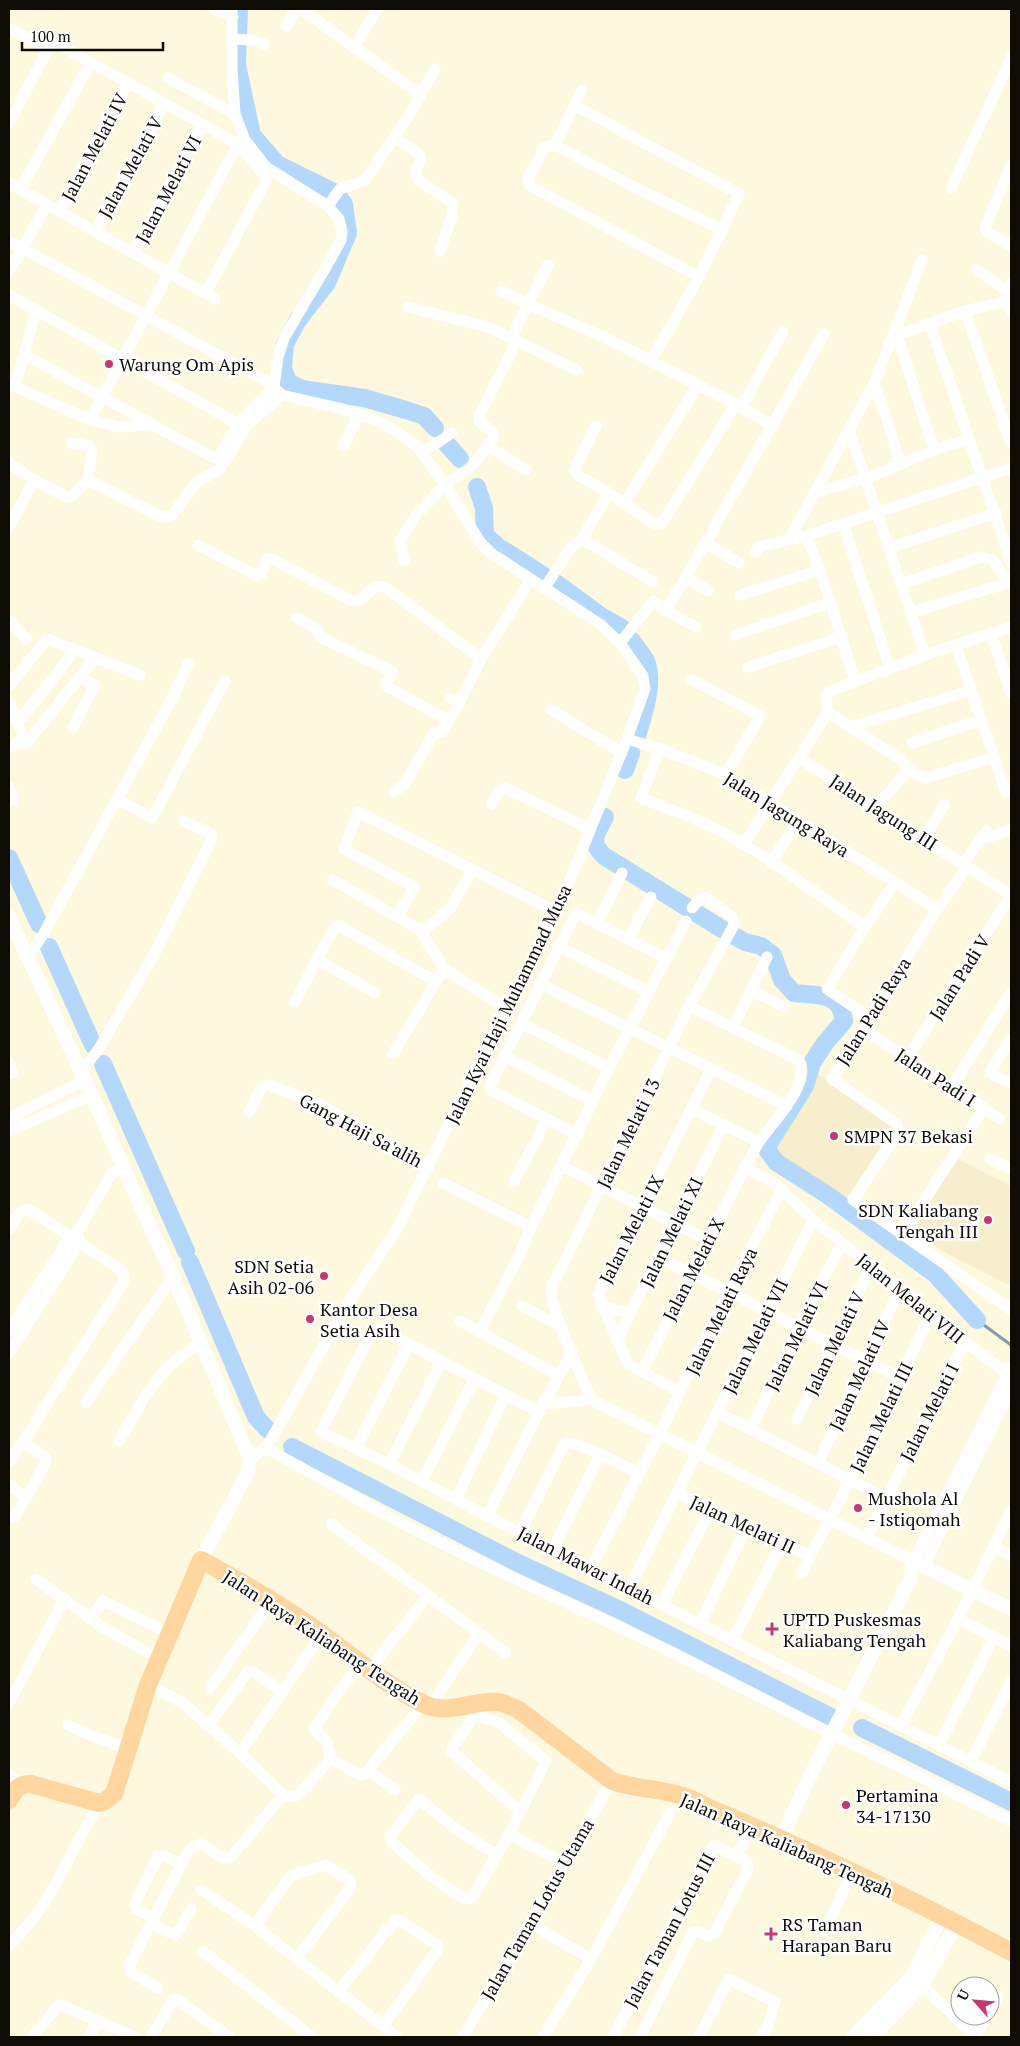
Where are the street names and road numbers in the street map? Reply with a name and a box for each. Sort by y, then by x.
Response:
street label: Jalan Melati IV [55,88,133,205]
street label: Jalan Melati V [92,112,168,222]
street label: Jalan Melati VI [130,131,206,247]
street label: Jalan Jagung Raya [720,766,854,862]
street label: Jalan Jagung III [826,768,942,856]
street label: Jalan Kyai Haji Muhammad Musa [439,880,577,1128]
street label: Jalan Padi V [923,929,995,1024]
street label: Jalan Padi Raya [830,952,916,1070]
street label: Jalan Padi I [891,1042,981,1112]
street label: Jalan Melati 13 [591,1074,665,1192]
street label: Gang Haji Sa'alih [295,1088,427,1173]
street label: Jalan Melati IX [593,1171,669,1287]
street label: Jalan Melati XI [635,1174,707,1290]
street label: Jalan Melati X [658,1214,728,1324]
street label: Jalan Melati Raya [680,1243,762,1379]
street label: Jalan Melati VIII [852,1247,970,1349]
street label: Jalan Melati VII [717,1275,793,1397]
street label: Jalan Melati VI [759,1277,833,1395]
street label: Jalan Melati V [799,1287,870,1399]
street label: Jalan Melati IV [823,1315,895,1434]
street label: Jalan Melati III [844,1358,918,1476]
street label: Jalan Melati I [894,1359,964,1465]
street label: Jalan Melati II [687,1489,799,1559]
street label: Jalan Mawar Indah [514,1520,659,1610]
street label: Jalan Raya Kaliabang Tengah [219,1564,426,1710]
street label: Jalan Raya Kaliabang Tengah [677,1787,898,1903]
street label: Jalan Taman Lotus Utama [475,1814,599,2004]
street label: Jalan Taman Lotus III [618,1848,720,2012]

